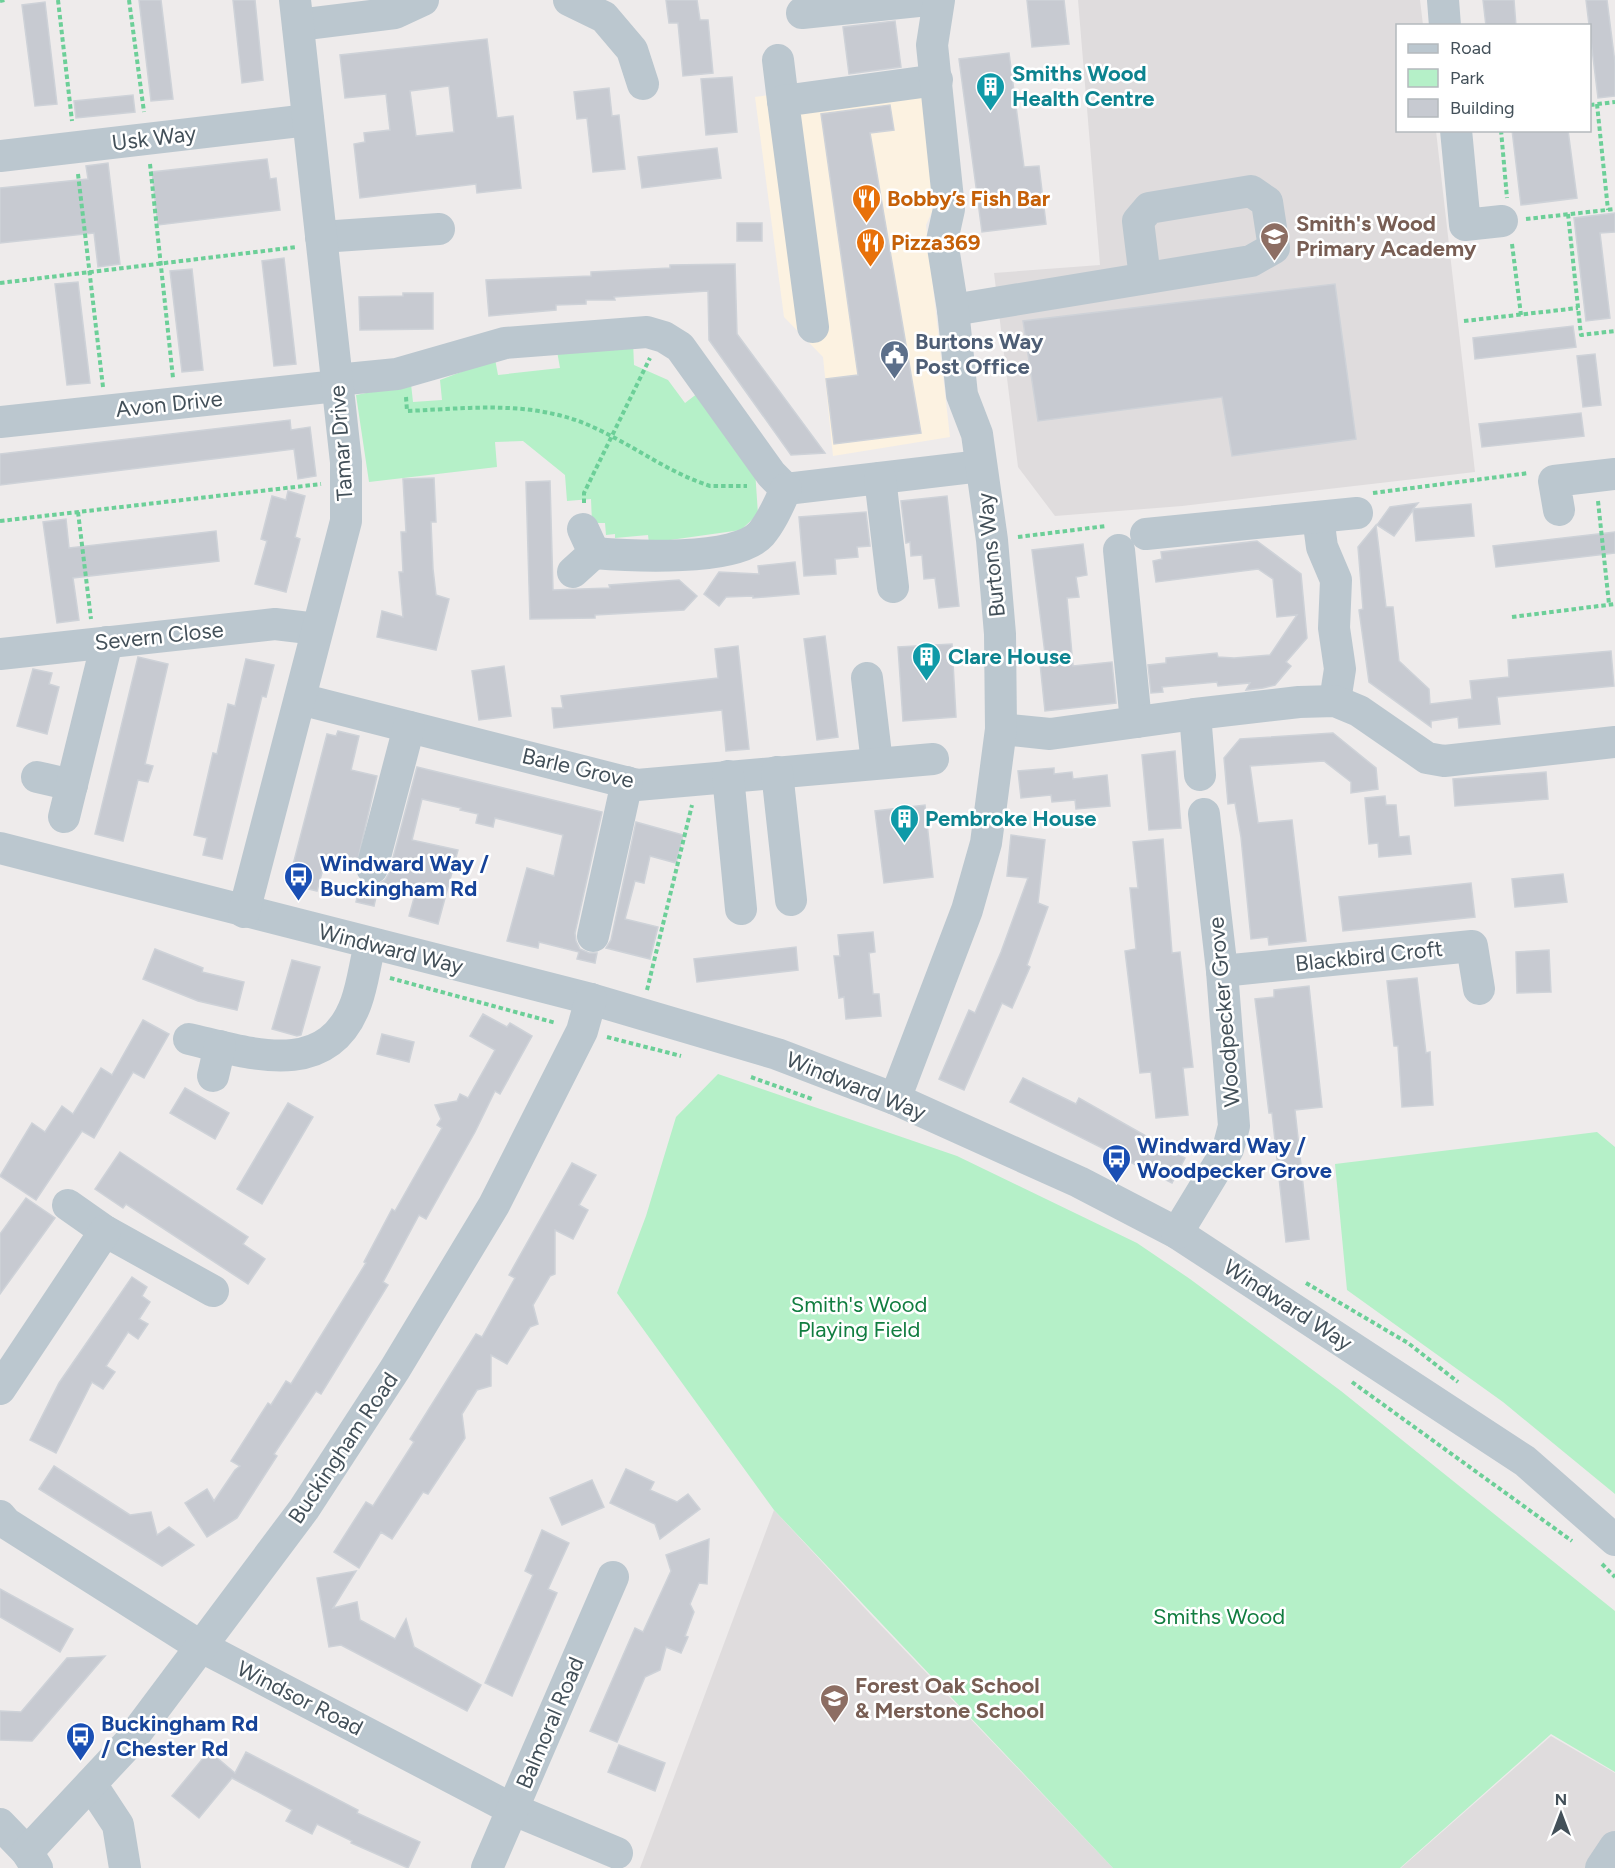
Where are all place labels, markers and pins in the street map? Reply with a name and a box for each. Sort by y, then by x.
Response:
place label: Smiths Wood Health Centre [1012,60,1154,112]
building icon: Smiths Wood Health Centre [975,70,1007,112]
restaurant icon: Bobby’s Fish Bar [850,182,882,224]
place label: Bobby’s Fish Bar [887,185,1051,212]
place label: Smith's Wood Primary Academy [1296,210,1477,262]
school or university icon: Smith's Wood Primary Academy [1259,220,1291,262]
restaurant icon: Pizza369 [854,226,886,268]
place label: Pizza369 [891,229,981,256]
place label: Burtons Way Post Office [915,328,1044,380]
public building icon: Burtons Way Post Office [878,338,910,380]
building icon: Clare House [911,640,943,682]
place label: Clare House [948,643,1071,670]
building icon: Pembroke House [888,802,920,844]
place label: Pembroke House [925,805,1097,832]
place label: Windward Way / Buckingham Rd [320,850,489,902]
bus stop icon: Windward Way / Buckingham Rd [283,860,315,902]
place label: Windward Way / Woodpecker Grove [1137,1132,1332,1184]
bus stop icon: Windward Way / Woodpecker Grove [1100,1142,1132,1184]
place label: Forest Oak School & Merstone School [855,1672,1044,1724]
school or university icon: Forest Oak School & Merstone School [818,1682,850,1724]
place label: Buckingham Rd / Chester Rd [101,1710,258,1762]
bus stop icon: Buckingham Rd / Chester Rd [64,1720,96,1762]

